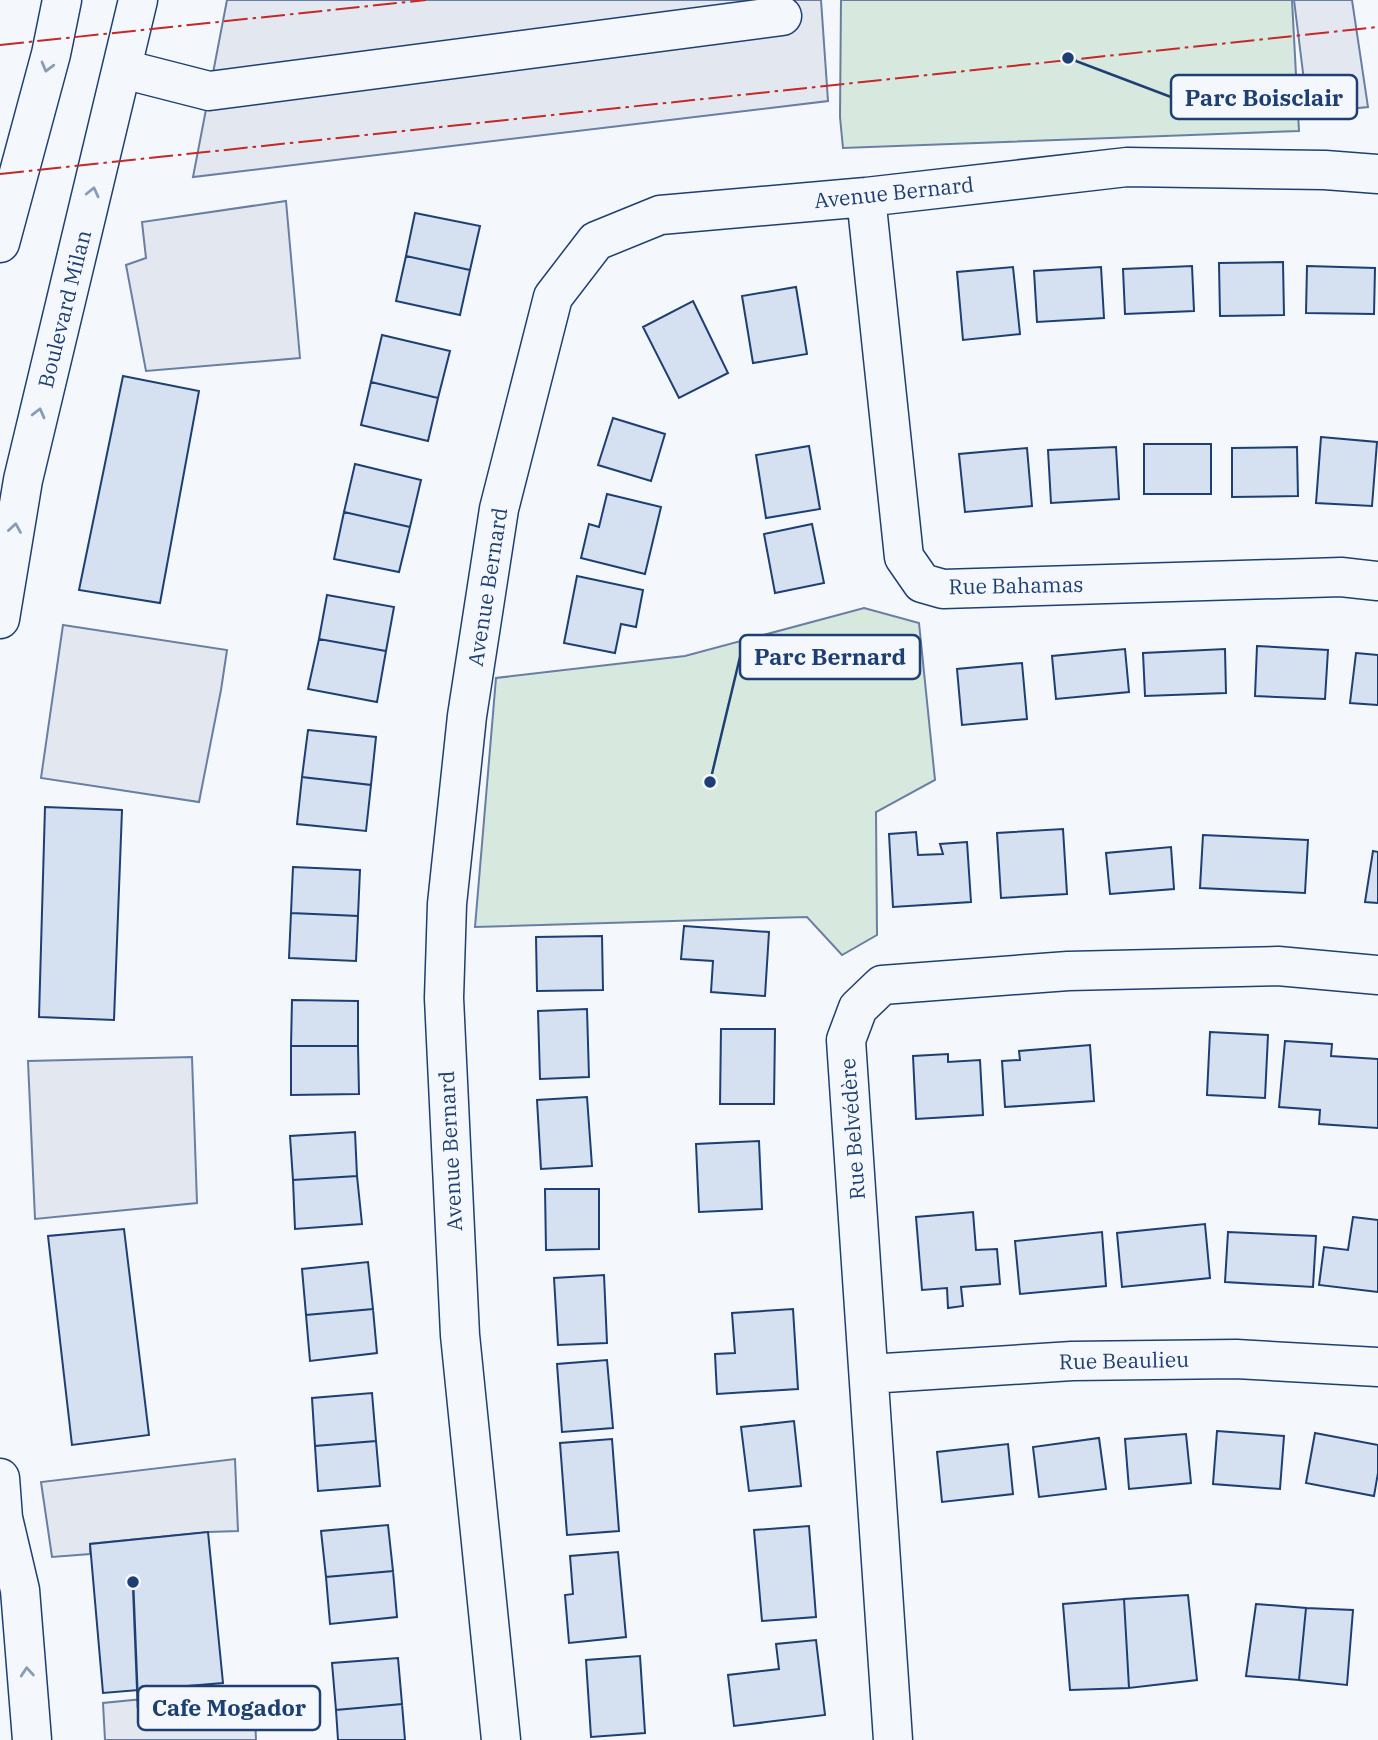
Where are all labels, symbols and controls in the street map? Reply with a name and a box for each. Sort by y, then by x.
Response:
one-way arrow [41,60,55,72]
callout: Parc Boisclair [1171,75,1357,119]
text: Parc Boisclair [1185,82,1344,112]
street label: Avenue Bernard [813,170,975,214]
one-way arrow [85,186,99,198]
street label: Boulevard Milan [31,227,97,391]
one-way arrow [31,408,45,420]
street label: Avenue Bernard [461,505,513,668]
one-way arrow [7,522,22,534]
street label: Rue Bahamas [948,570,1084,600]
callout: Parc Bernard [740,635,920,679]
text: Parc Bernard [754,641,906,671]
street label: Rue Belvédère [833,1057,871,1201]
street label: Avenue Bernard [432,1070,468,1232]
street label: Rue Beaulieu [1059,1345,1189,1375]
one-way arrow [20,1666,35,1677]
callout: Cafe Mogador [138,1686,320,1730]
text: Cafe Mogador [152,1692,307,1722]

